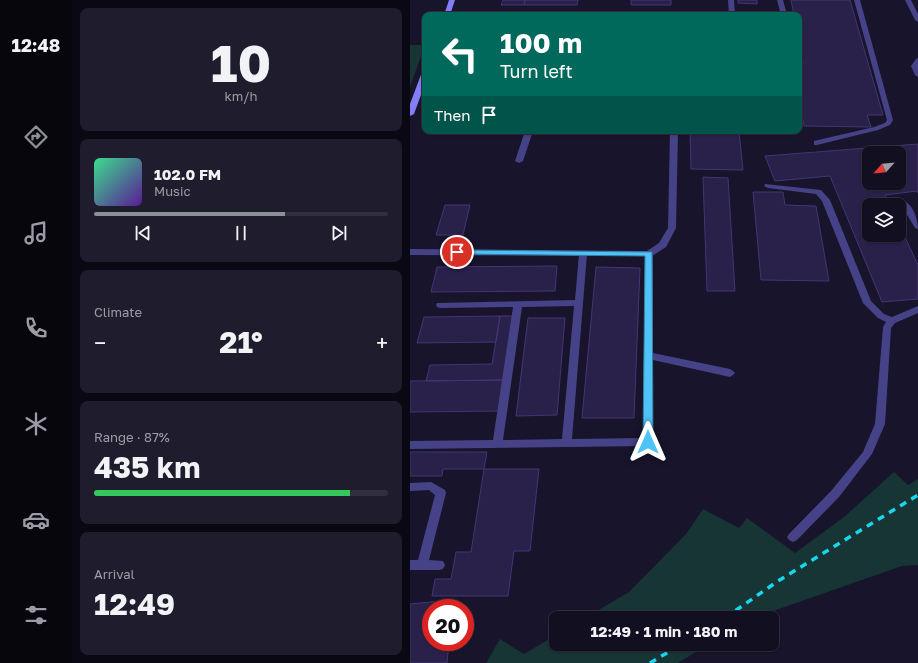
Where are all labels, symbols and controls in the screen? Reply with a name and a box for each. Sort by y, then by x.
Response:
text: 100 m [500,26,582,59]
icon: left [434,28,486,80]
text: 10 [211,31,271,93]
text: 12:48 [12,34,60,56]
text: Turn left [500,60,573,82]
text: km/h [224,88,258,104]
icon: arrive [478,104,500,126]
text: Then [434,106,470,124]
icon: directions [22,123,50,151]
north arrow [862,146,906,190]
map controls [862,146,906,242]
text: 102.0 FM [154,165,221,183]
text: Music [154,183,191,199]
button: layers [862,198,906,242]
icon: music [22,219,50,247]
icon: previous [132,222,154,244]
icon: pause [230,222,252,244]
icon: next [328,222,350,244]
pin [440,235,474,269]
icon: arrive [446,241,468,263]
text: Climate [94,304,142,320]
icon: phone [22,314,50,342]
text: 21° [219,324,263,360]
text: − [94,329,106,356]
text: + [376,329,388,356]
icon: climate [22,410,50,438]
position arrow [627,421,669,463]
text: Range · 87% [94,429,170,445]
text: 435 km [94,449,201,485]
icon: car [22,506,50,534]
text: Arrival [94,566,135,582]
text: 12:49 [94,586,175,622]
speed limit sign: 20 [422,599,474,651]
icon: filters [22,601,50,629]
text: 12:49 · 1 min · 180 m [591,622,737,640]

